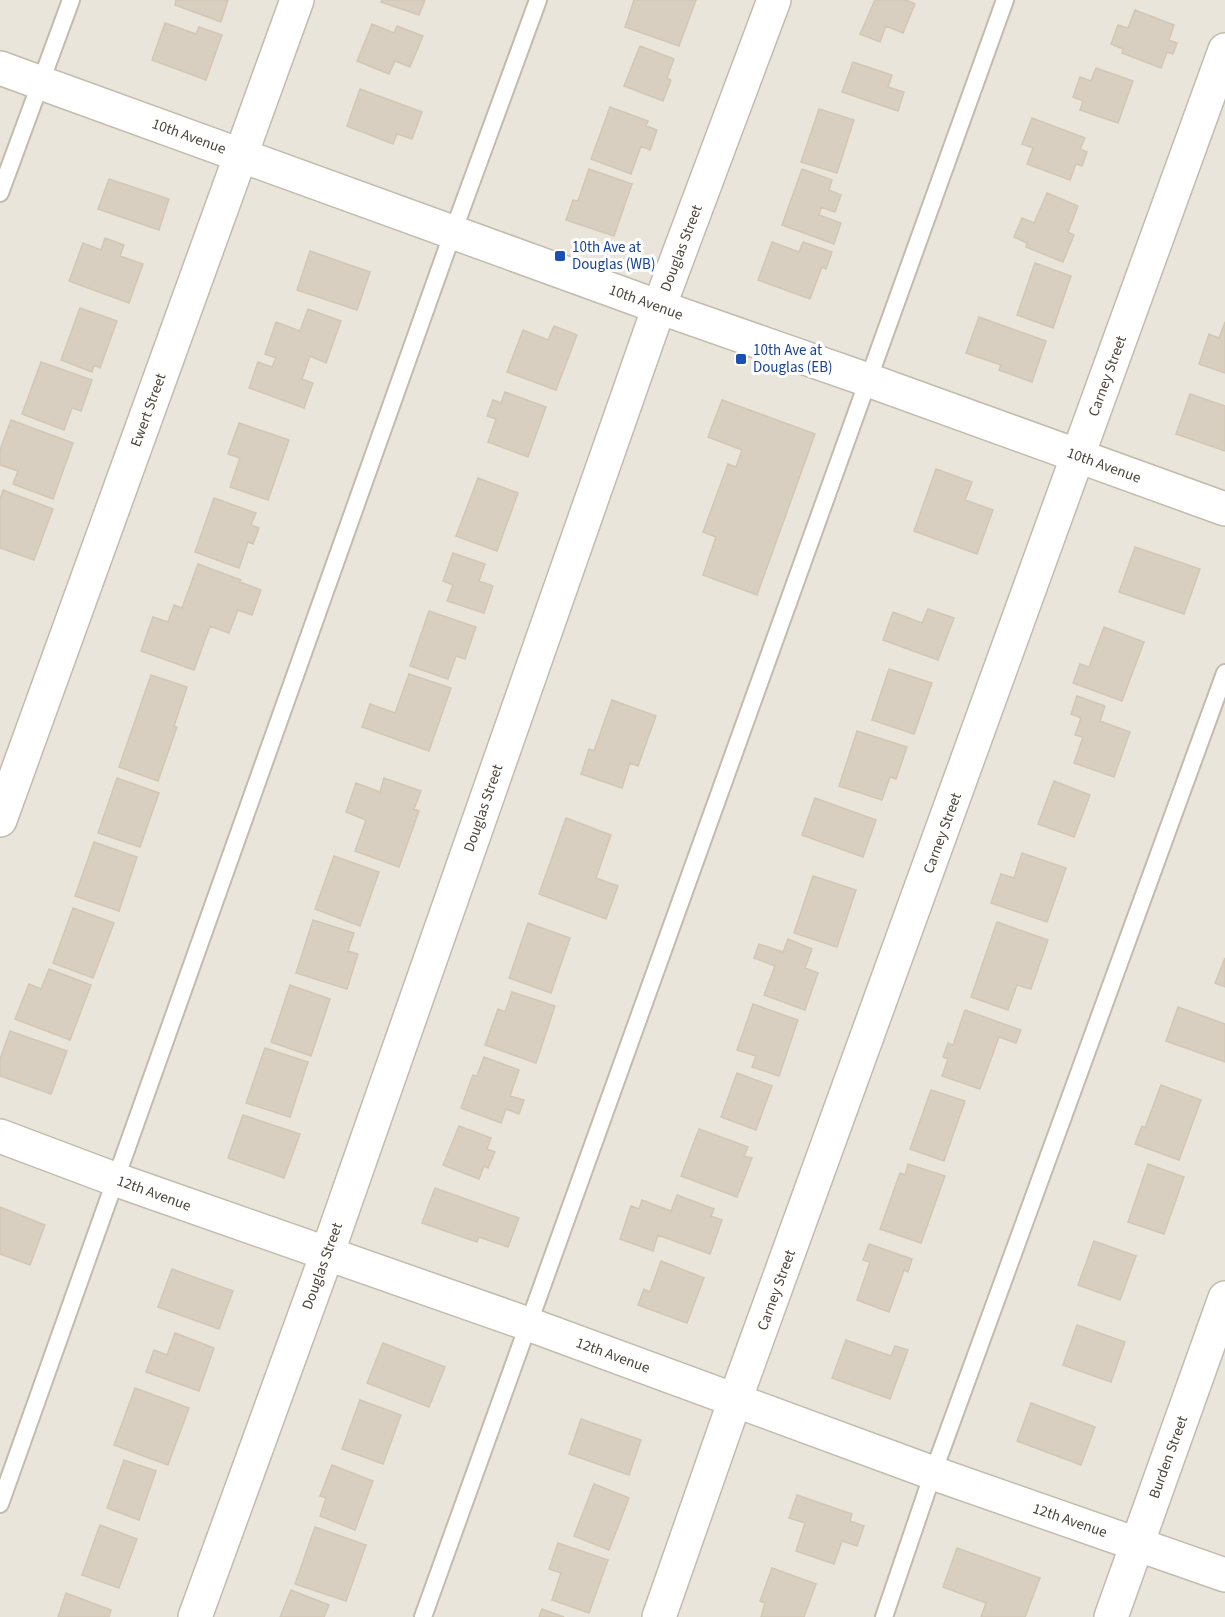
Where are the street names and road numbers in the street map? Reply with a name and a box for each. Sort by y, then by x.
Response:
street label: 10th Avenue [149,113,229,160]
street label: Douglas Street [655,202,708,295]
street label: 10th Avenue [606,279,686,326]
street label: Carney Street [1083,333,1132,420]
street label: Ewert Street [125,370,171,450]
street label: 10th Avenue [1064,442,1144,489]
street label: Douglas Street [459,762,508,855]
street label: Carney Street [918,790,967,877]
street label: 12th Avenue [114,1170,194,1217]
street label: Douglas Street [297,1220,348,1313]
street label: Carney Street [752,1247,801,1334]
street label: 12th Avenue [573,1332,653,1379]
street label: Burden Street [1144,1413,1193,1501]
street label: 12th Avenue [1030,1498,1110,1543]

